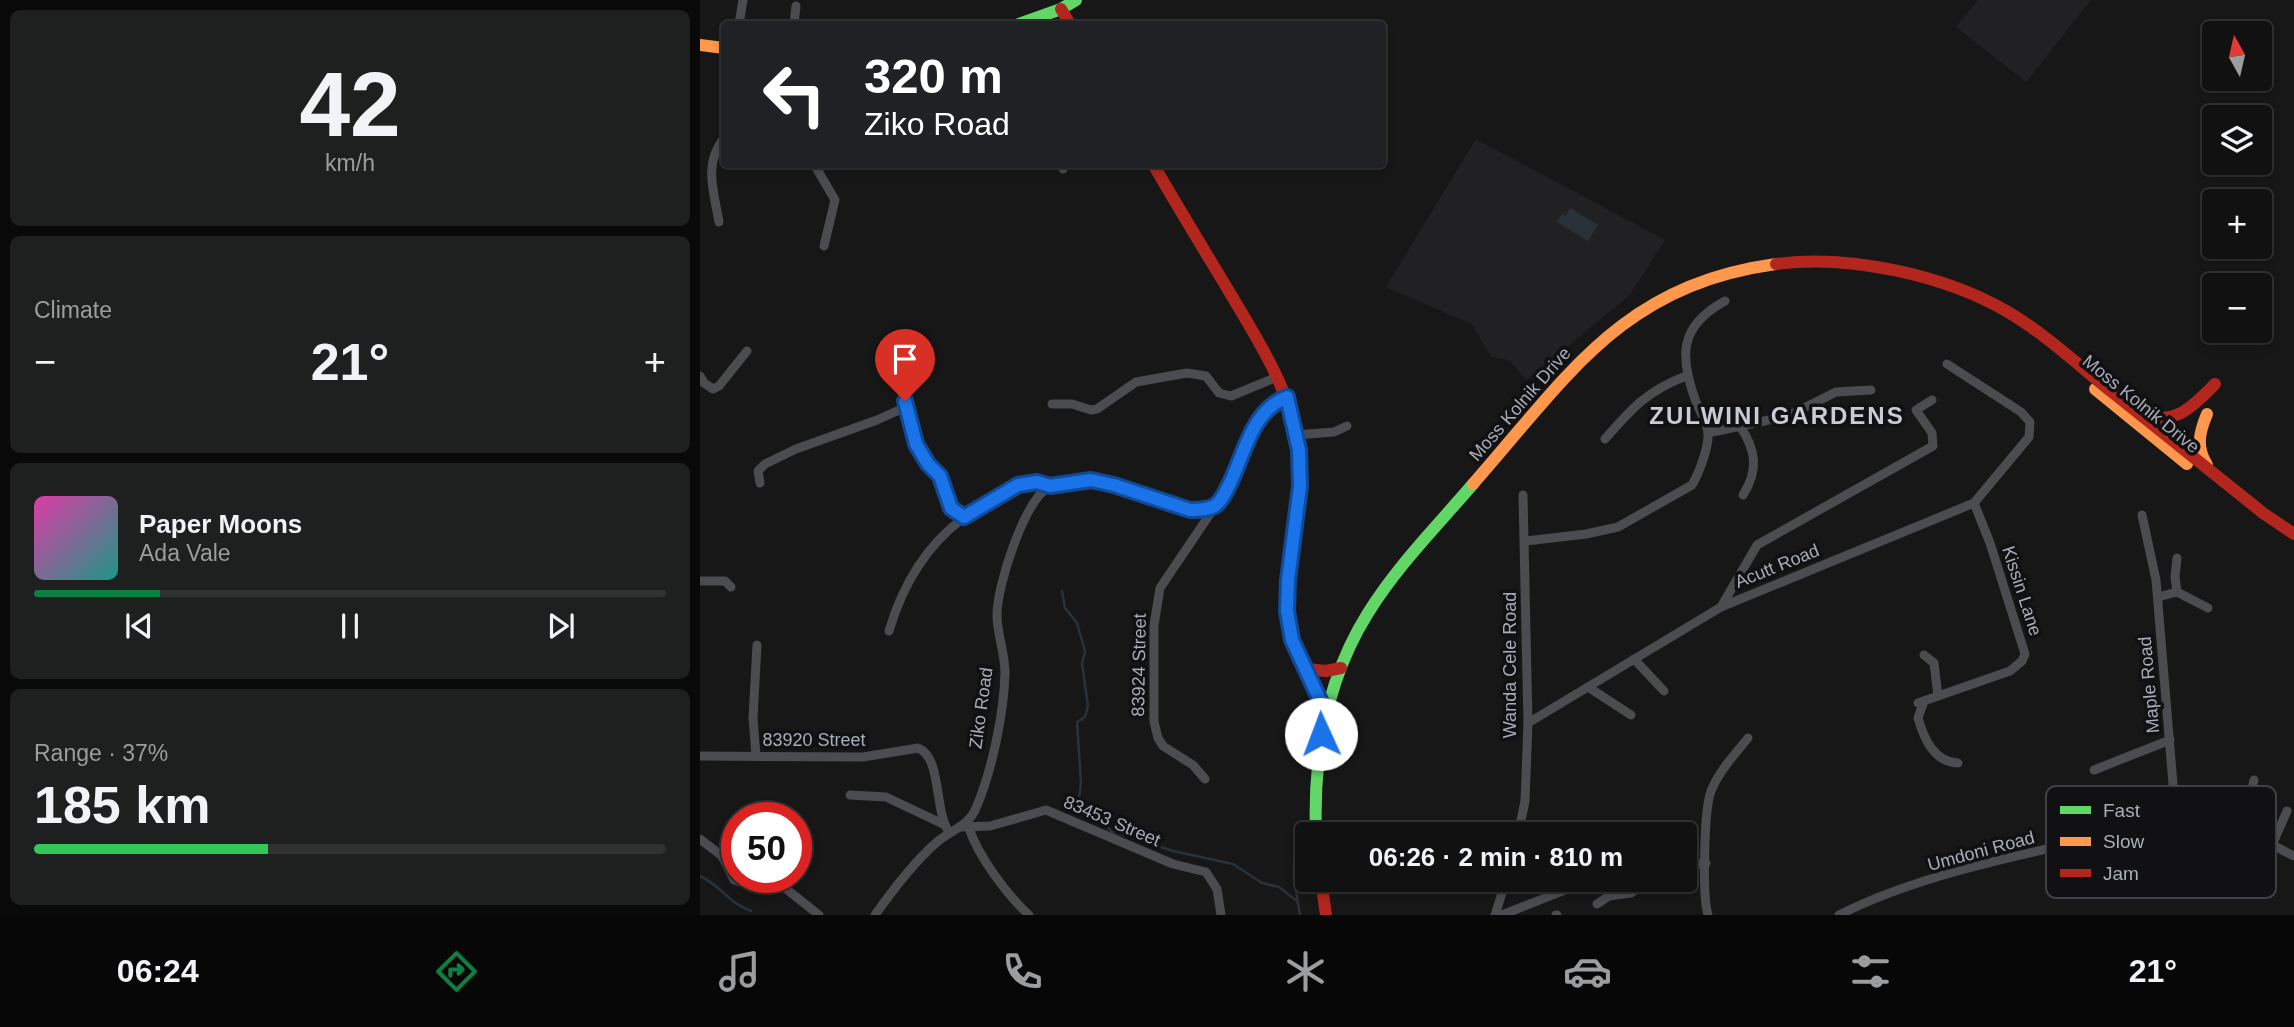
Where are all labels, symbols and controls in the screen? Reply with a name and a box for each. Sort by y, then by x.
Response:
north arrow [2202,21,2272,91]
map controls [2202,21,2272,343]
icon: left [749,49,840,140]
text: 320 m [864,49,1003,103]
text: 42 [299,54,401,155]
button: layers [2202,105,2272,175]
text: Ziko Road [864,106,1010,142]
text: km/h [325,150,375,176]
button: + [2202,189,2272,259]
button: − [2202,273,2272,343]
text: Climate [34,297,112,323]
pin [875,329,935,401]
text: 21° [311,333,389,391]
icon: arrive [886,340,924,378]
text: − [34,341,56,383]
text: + [644,341,666,383]
street label: Moss Kolnik Drive [1465,343,1575,465]
street label: Moss Kolnik Drive [2079,351,2203,457]
district label: ZULWINI GARDENS [1649,402,1905,429]
text: Paper Moons [139,509,302,539]
text: Ada Vale [139,540,231,566]
street label: Acutt Road [1732,540,1822,592]
street label: Kissin Lane [1998,544,2046,638]
street label: Wanda Cele Road [1500,592,1520,738]
icon: previous [120,607,158,645]
icon: pause [331,607,369,645]
icon: next [542,607,580,645]
street label: 83924 Street [1128,613,1150,717]
street label: Maple Road [2135,636,2163,734]
street label: Ziko Road [965,666,997,750]
position arrow [1284,697,1358,771]
street label: 83920 Street [762,730,866,750]
text: Range · 37% [34,740,168,766]
text: 185 km [34,776,210,834]
legend [2046,786,2276,898]
street label: 83453 Street [1061,792,1163,850]
text: Fast [2103,800,2141,821]
speed limit sign: 50 [721,802,812,893]
street label: Umdoni Road [1925,827,2037,875]
text: Slow [2103,831,2144,852]
text: 06:26 · 2 min · 810 m [1369,842,1623,872]
text: Jam [2103,863,2139,884]
icon: directions [432,947,481,996]
icon: music [715,947,764,996]
icon: phone [998,947,1047,996]
icon: climate [1281,947,1330,996]
icon: car [1563,947,1612,996]
icon: filters [1846,947,1895,996]
text: 06:24 [117,953,199,989]
text: 21° [2129,953,2177,989]

